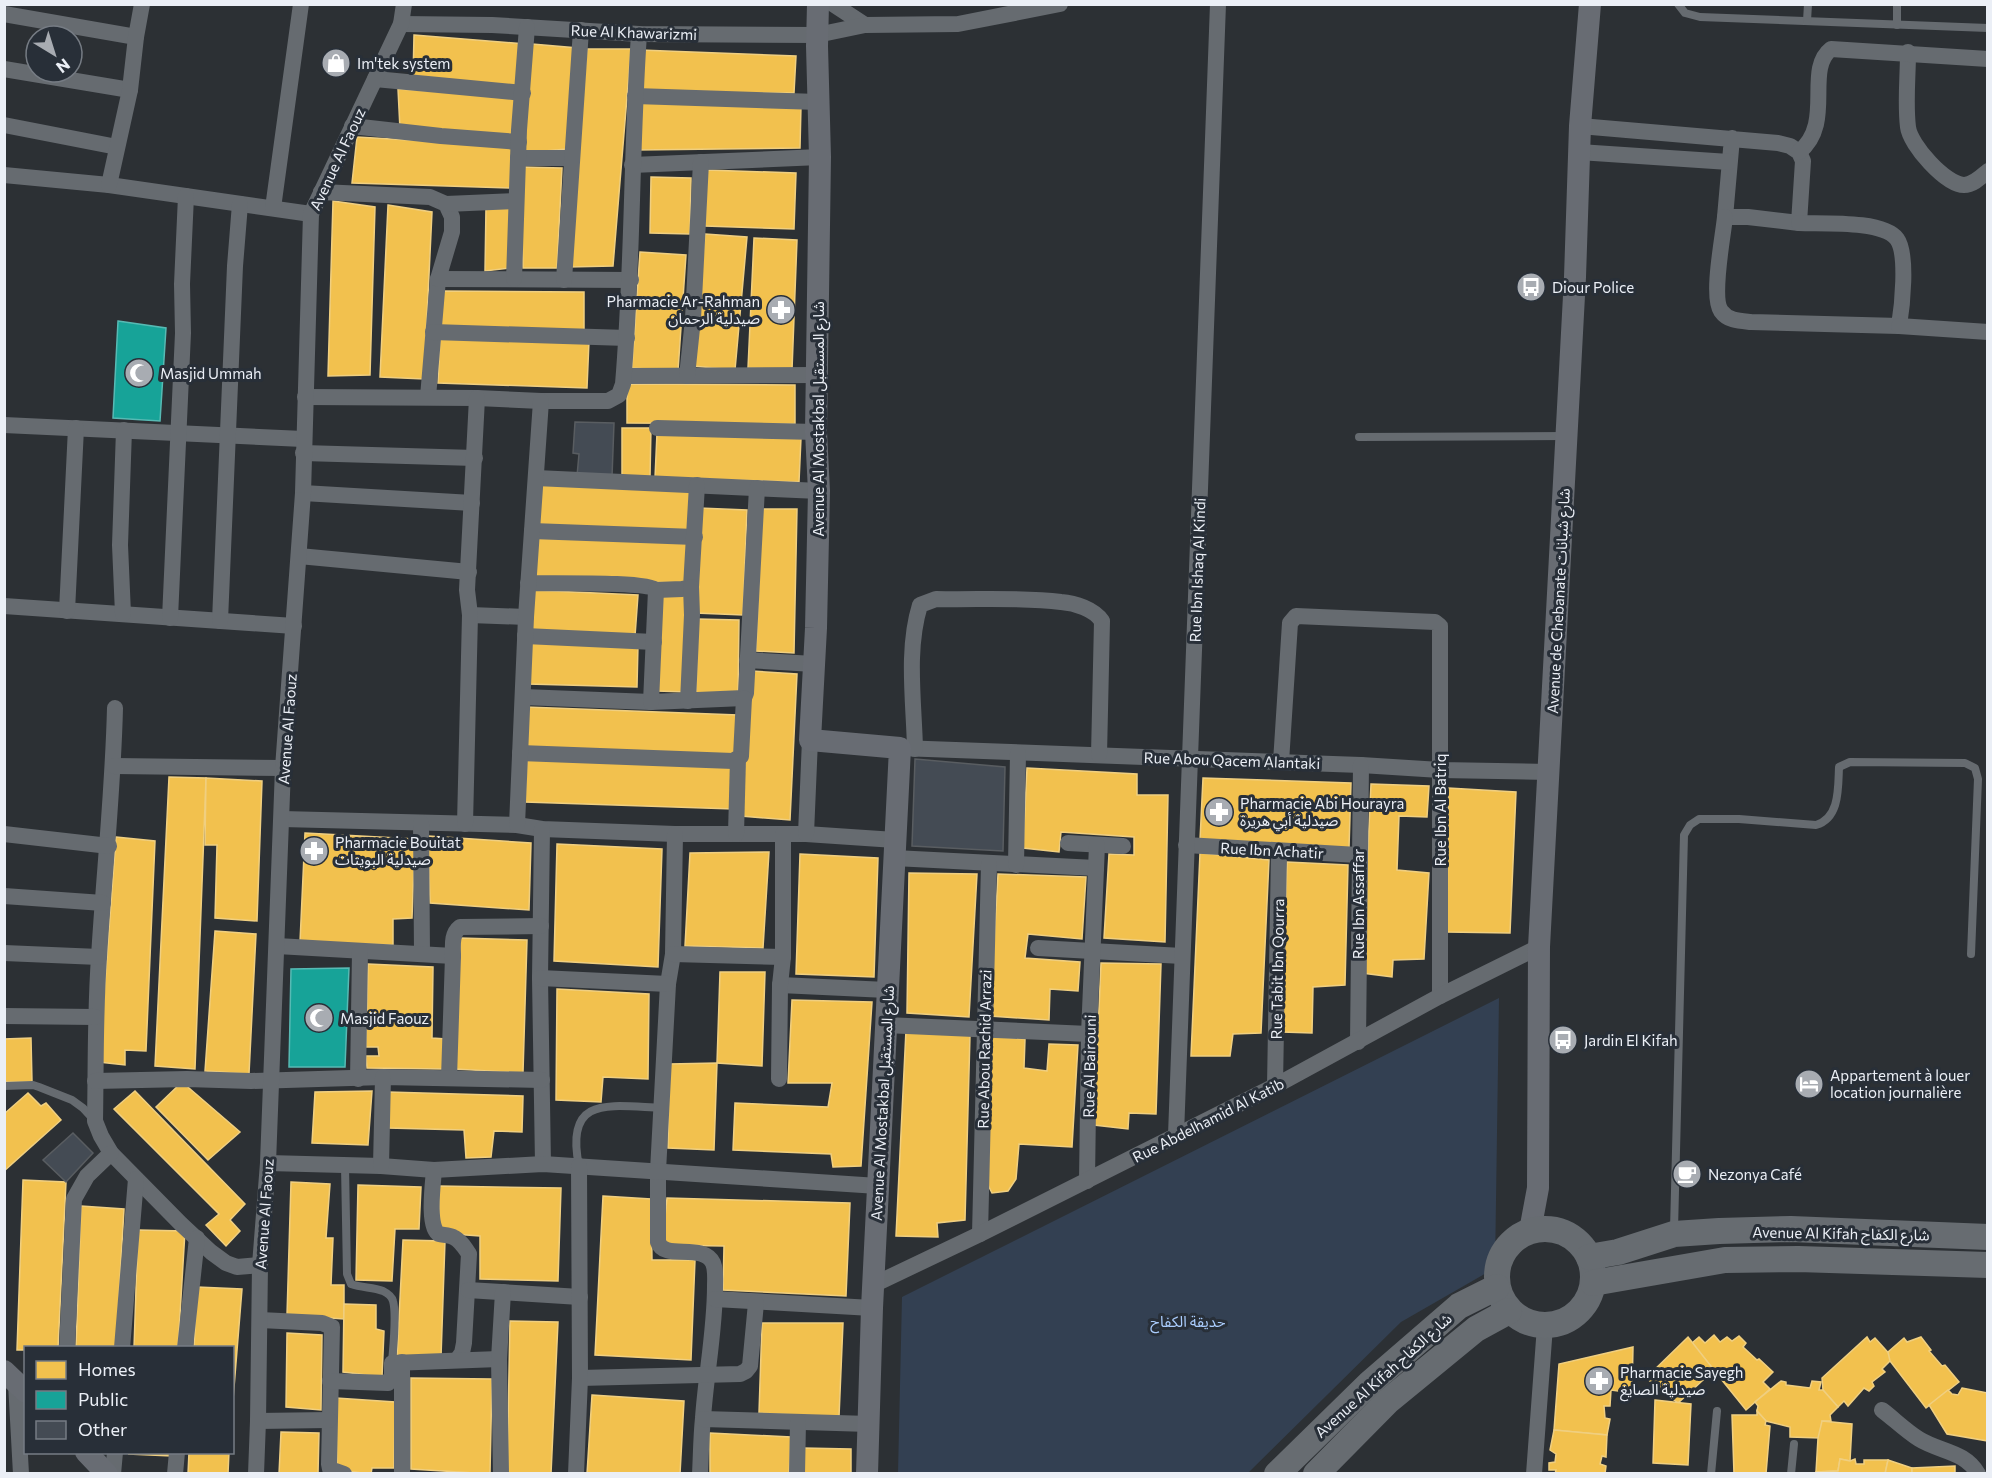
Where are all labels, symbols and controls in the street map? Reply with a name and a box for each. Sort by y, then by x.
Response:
street label: Rue Al Khawarizmi [570,21,698,43]
north arrow [24,24,84,84]
shop icon: Im'tek system [320,47,352,79]
place label: Im'tek system [357,54,450,72]
text: N [53,55,74,77]
street label: Avenue Al Faouz [305,105,369,213]
bus stop icon: Diour Police [1515,271,1547,303]
place label: Diour Police [1552,278,1634,296]
place label: Pharmacie Ar-Rahman صيدلية الرحمان [607,292,760,328]
pharmacy icon: Pharmacie Ar-Rahman صيدلية الرحمان [765,294,797,326]
street label: Avenue Al Mostakbal شارع المستقبل [809,301,831,537]
mosque icon: Masjid Ummah [123,357,155,389]
place label: Masjid Ummah [160,364,262,382]
street label: Avenue de Chebanate شارع شبانات [1543,488,1577,714]
street label: Rue Ibn Ishaq Al Kindi [1185,497,1209,643]
street label: Avenue Al Faouz [274,673,300,785]
street label: Rue Abou Qacem Alantaki [1143,748,1321,772]
street label: Rue Ibn Al Batriq [1431,754,1449,867]
place label: Pharmacie Abi Hourayra صيدلية أبي هريرة [1240,794,1404,832]
pharmacy icon: Pharmacie Abi Hourayra صيدلية أبي هريرة [1203,796,1235,828]
place label: Pharmacie Bouitat صيدلية البويتات [335,833,461,869]
pharmacy icon: Pharmacie Bouitat صيدلية البويتات [298,835,330,867]
street label: Rue Ibn Achatir [1220,838,1324,862]
street label: Rue Ibn Assaffar [1349,849,1367,959]
street label: Rue Tabit Ibn Qourra [1267,898,1287,1040]
street label: Rue Abou Rachid Arrazi [974,969,994,1129]
street label: Avenue Al Mostakbal شارع المستقبل [867,985,901,1221]
mosque icon: Masjid Faouz [303,1002,335,1034]
place label: Masjid Faouz [340,1009,429,1027]
street label: Rue Al Bairouni [1079,1014,1099,1118]
bus stop icon: Jardin El Kifah [1547,1024,1579,1056]
place label: Jardin El Kifah [1584,1031,1678,1049]
place label: Appartement à louer location journalière [1830,1066,1970,1101]
hotel icon: Appartement à louer location journalière [1793,1068,1825,1100]
street label: Rue Abdelhamid Al Katib [1129,1074,1287,1166]
street label: Avenue Al Faouz [251,1158,277,1270]
cafe icon: Nezonya Café [1671,1158,1703,1190]
place label: Nezonya Café [1708,1165,1802,1183]
street label: Avenue Al Kifah شارع الكفاح [1752,1222,1930,1248]
street label: Avenue Al Kifah شارع الكفاح [1311,1309,1458,1444]
park label: حديقة الكفاح [1150,1312,1226,1334]
legend [24,1346,234,1454]
text: Homes [78,1358,136,1380]
place label: Pharmacie Sayegh صيدلية الصايغ [1620,1363,1743,1402]
pharmacy icon: Pharmacie Sayegh صيدلية الصايغ [1583,1365,1615,1397]
text: Public [78,1388,128,1410]
text: Other [78,1418,127,1440]

